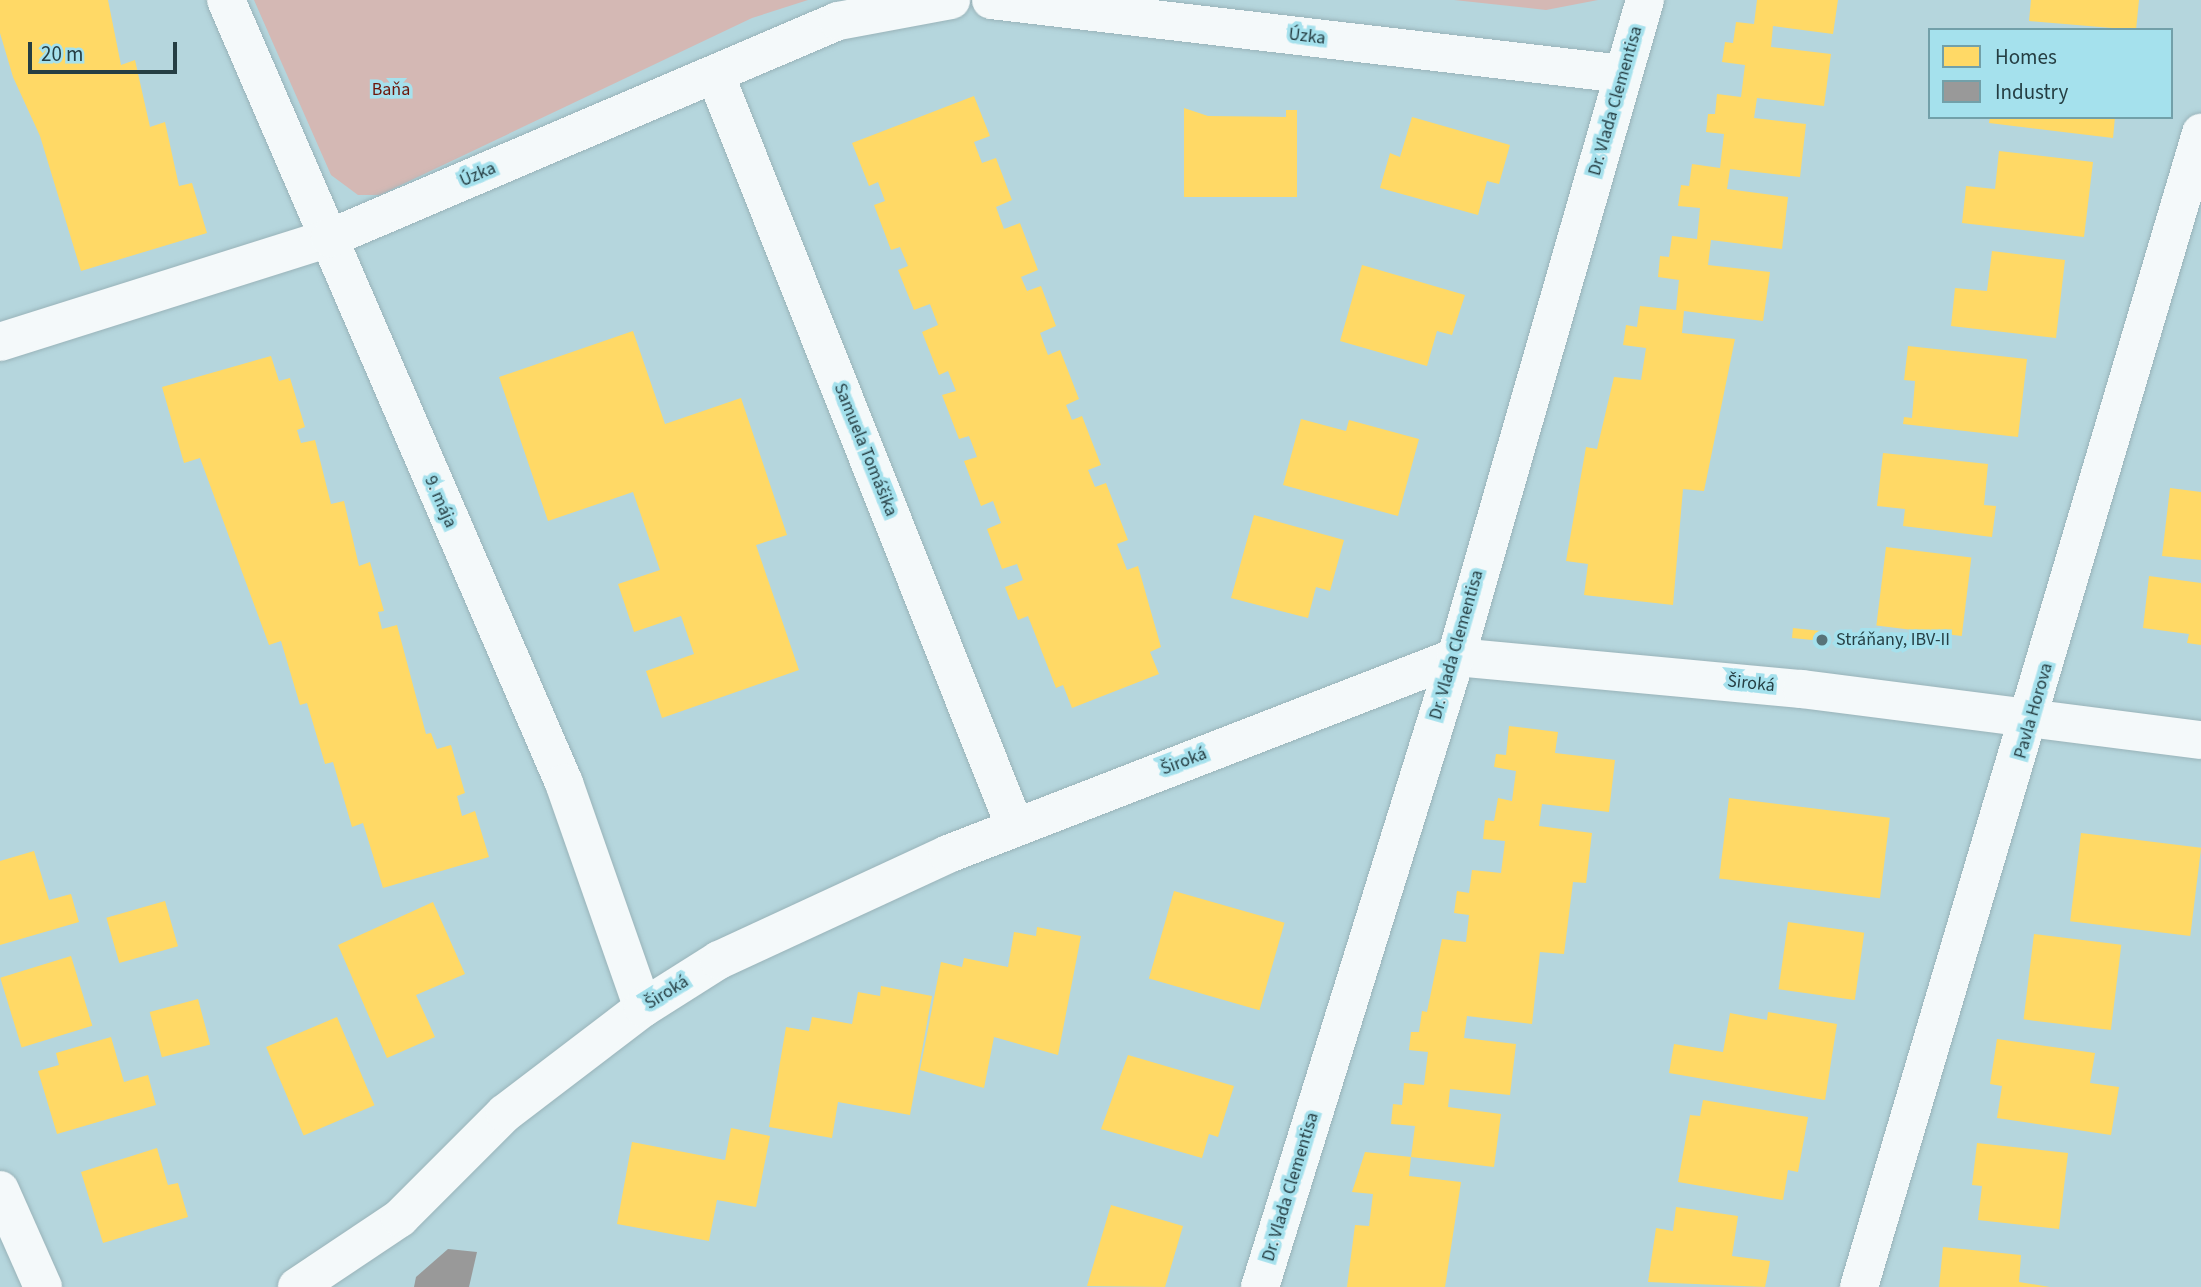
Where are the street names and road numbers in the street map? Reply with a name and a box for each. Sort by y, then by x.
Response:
street label: Úzka [1287,24,1327,50]
street label: Dr. Vlada Clementisa [1584,24,1648,178]
street label: Úzka [457,158,499,192]
street label: Samuela Tomášika [828,380,902,520]
street label: 9. mája [419,473,461,531]
street label: Dr. Vlada Clementisa [1425,568,1489,722]
street label: Pavla Horova [2010,661,2058,761]
street label: Široká [1726,671,1776,697]
street label: Široká [1158,743,1210,781]
street label: Široká [641,971,693,1015]
street label: Dr. Vlada Clementisa [1258,1110,1324,1264]

